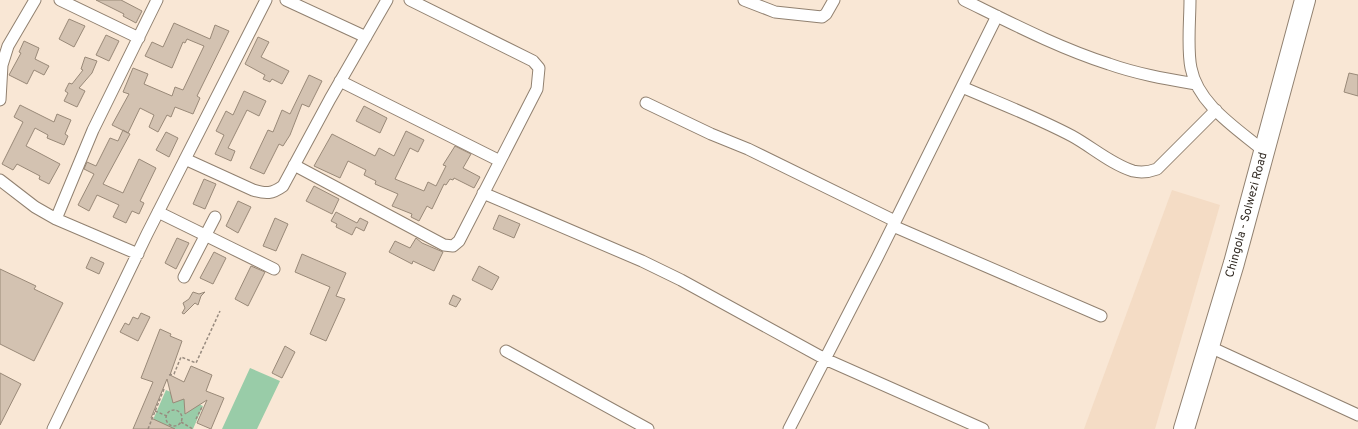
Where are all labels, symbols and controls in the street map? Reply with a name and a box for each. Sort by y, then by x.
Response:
street label: Chingola - Solwezi Road [1222,151,1272,280]

